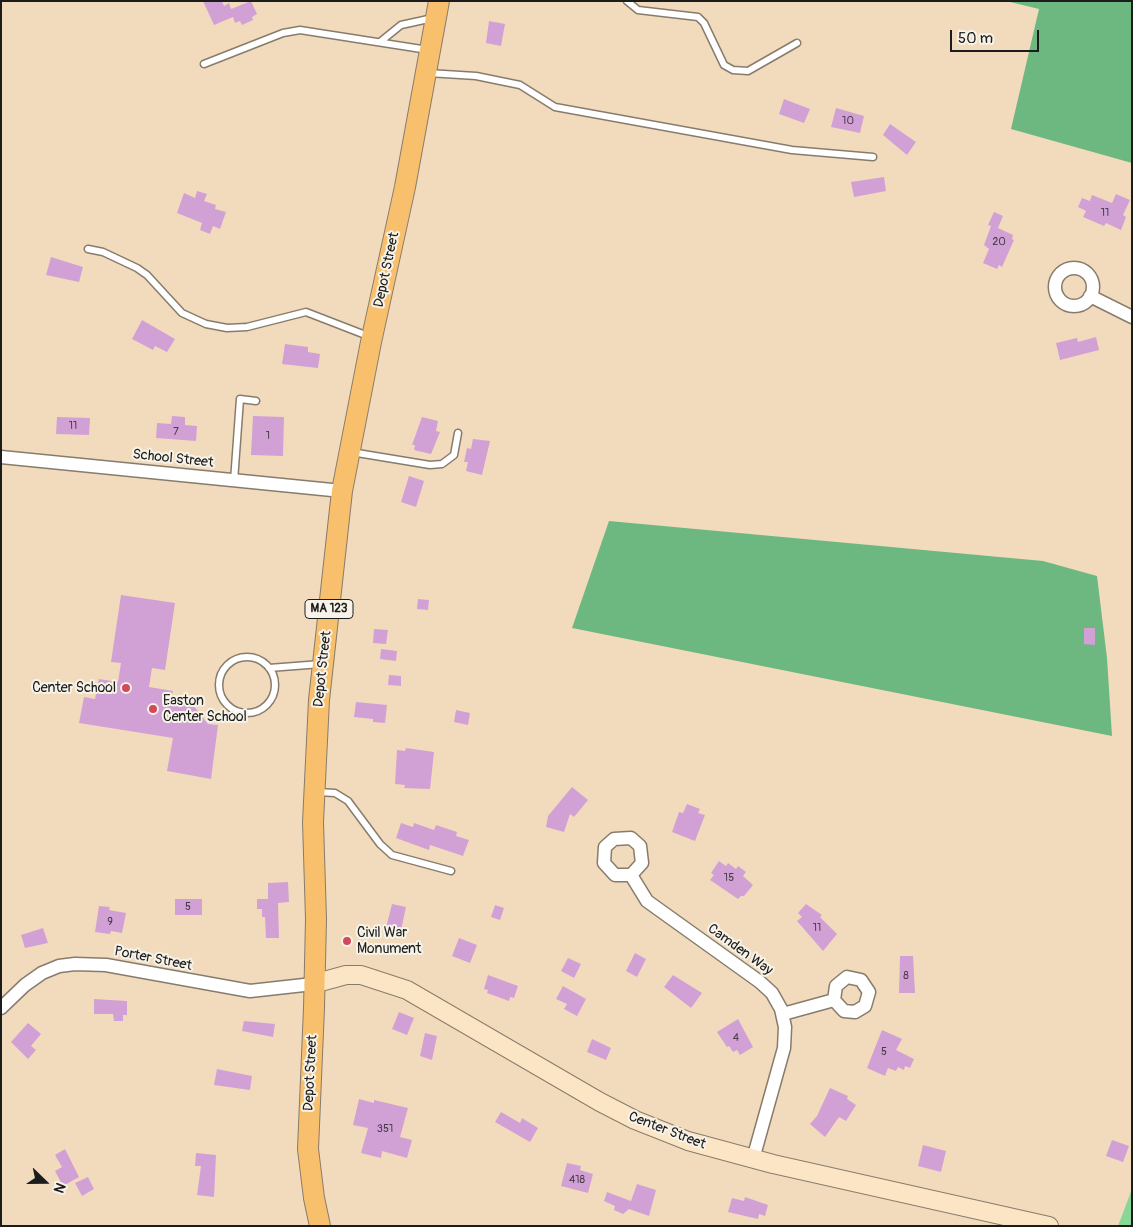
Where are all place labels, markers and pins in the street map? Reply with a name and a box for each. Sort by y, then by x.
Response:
place label: Center School [32,680,116,696]
marker: Center School [120,682,132,694]
place label: Easton Center School [163,693,247,726]
marker: Easton Center School [147,703,159,715]
place label: Civil War Monument [357,925,421,958]
marker: Civil War Monument [341,935,353,947]

